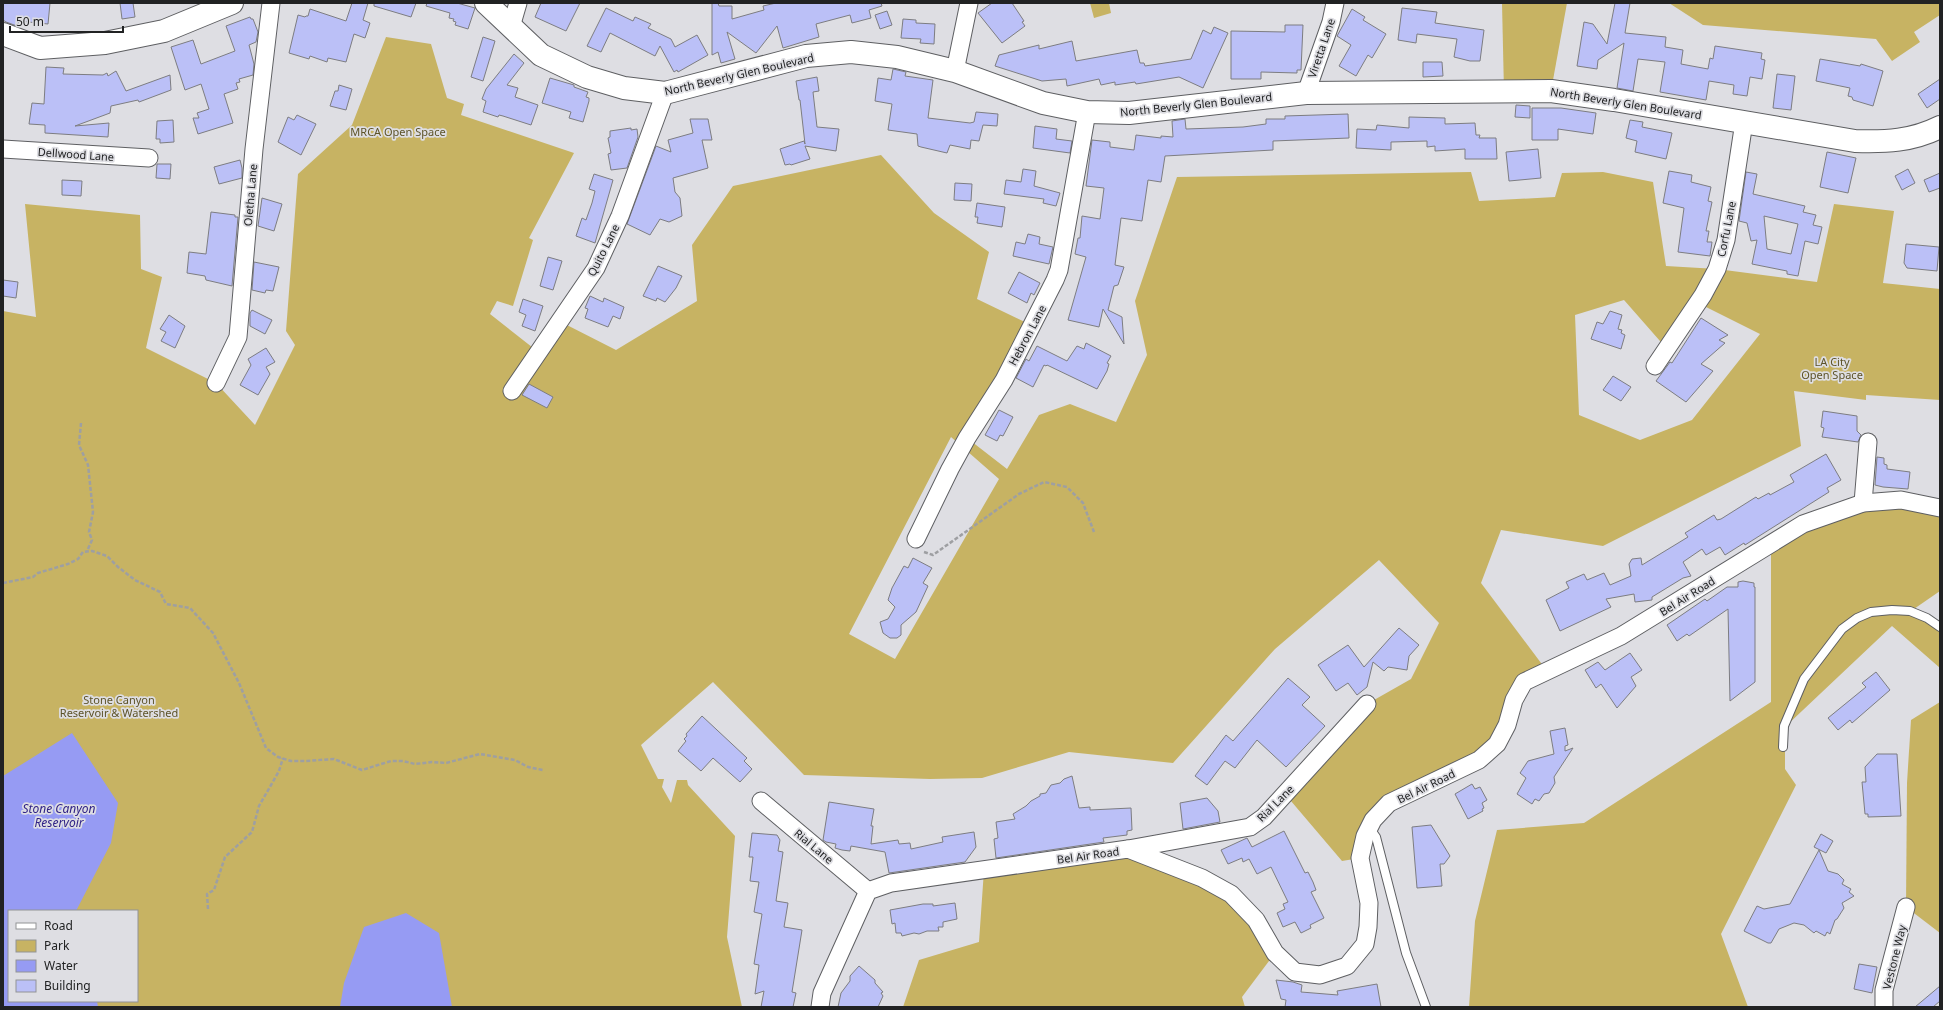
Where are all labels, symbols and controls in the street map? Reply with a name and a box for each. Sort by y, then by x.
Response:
scale bar [10,8,123,34]
text: 50 m [16,13,44,30]
street label: Viretta Lane [1304,16,1338,80]
street label: North Beverly Glen Boulevard [663,49,815,99]
street label: North Beverly Glen Boulevard [1549,84,1703,122]
street label: North Beverly Glen Boulevard [1119,89,1273,119]
park label: MRCA Open Space [350,124,446,139]
street label: Dellwood Lane [37,144,115,164]
street label: Oletha Lane [240,163,260,227]
street label: Corfu Lane [1713,200,1739,258]
street label: Quito Lane [583,221,623,279]
street label: Hebron Lane [1005,302,1049,368]
park label: LA City Open Space [1801,354,1863,382]
street label: Bel Air Road [1656,573,1718,619]
park label: Stone Canyon Reservoir & Watershed [60,692,178,720]
street label: Bel Air Road [1395,766,1457,806]
street label: Rial Lane [1253,781,1297,825]
water label: Stone Canyon Reservoir [23,800,96,831]
street label: Rial Lane [791,825,837,867]
street label: Bel Air Road [1056,843,1120,867]
legend [8,910,138,1002]
text: Road [44,917,73,934]
street label: Vestone Way [1879,923,1909,991]
text: Park [44,937,70,954]
text: Water [44,957,78,974]
text: Building [44,977,91,994]

